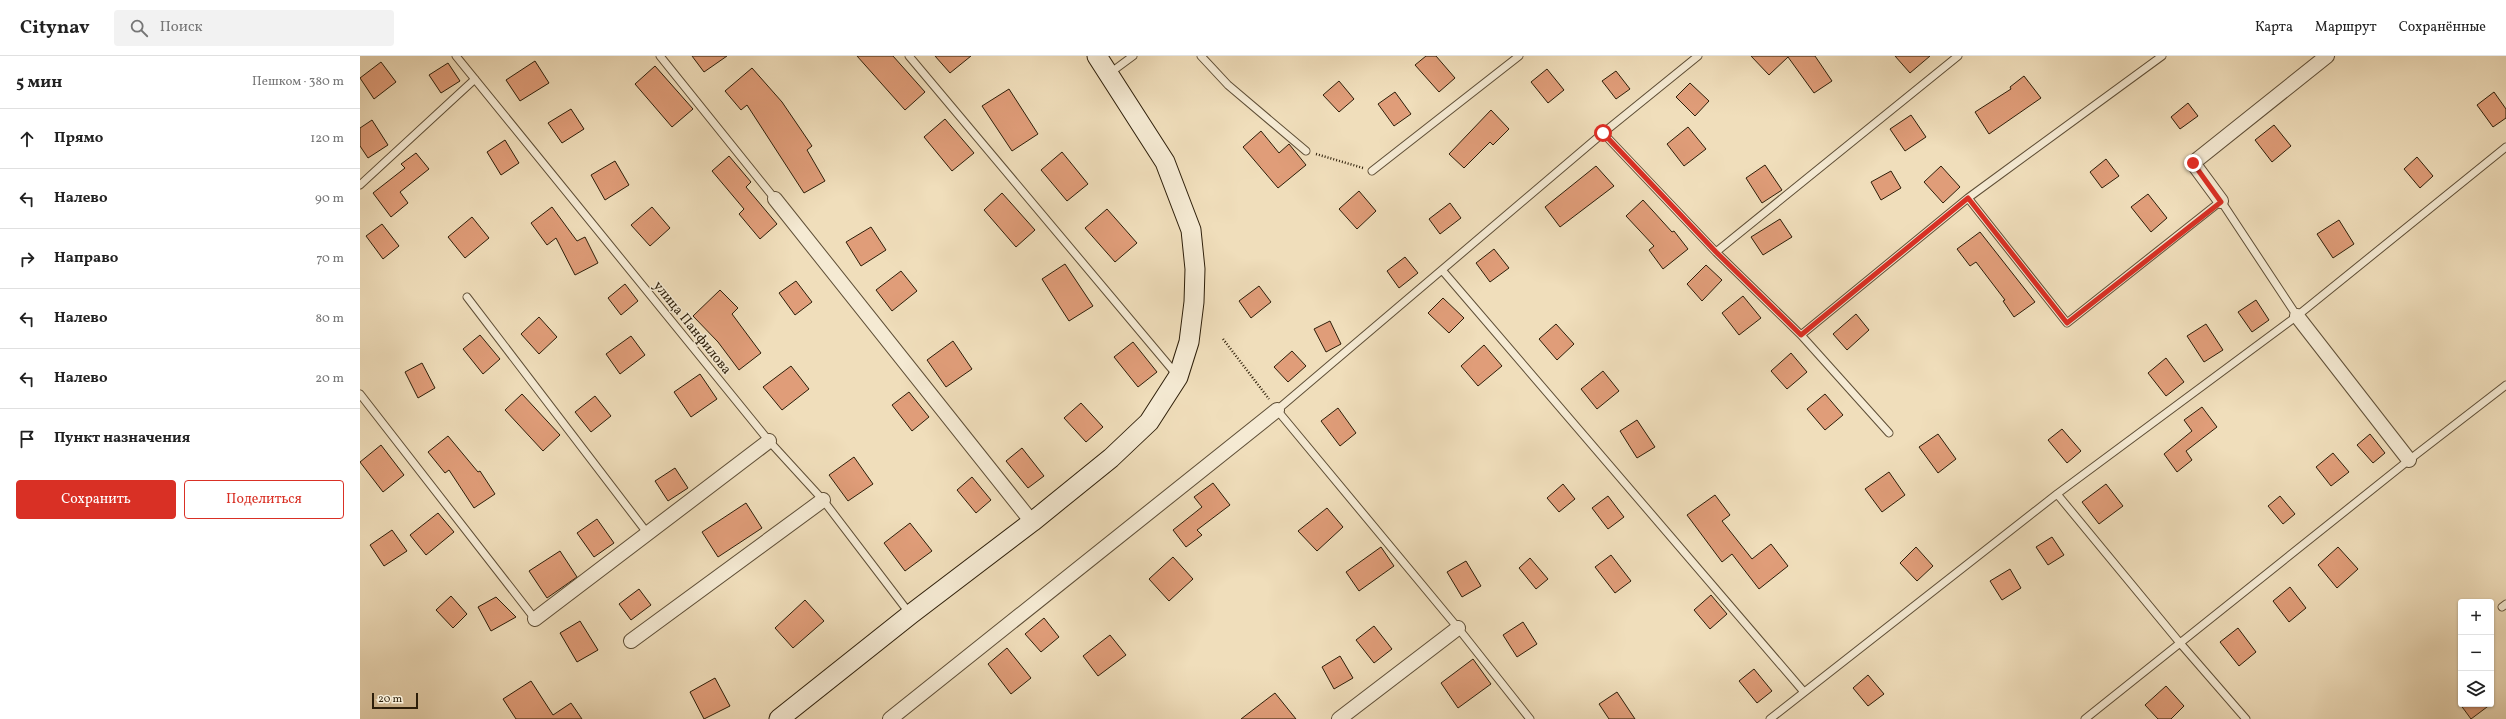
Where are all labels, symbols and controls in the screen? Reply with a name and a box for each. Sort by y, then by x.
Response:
search box [114,10,394,46]
text: Citynav [20,15,90,41]
icon: search [128,17,150,39]
text: Поиск [160,17,203,38]
text: Карта [2255,18,2293,37]
text: Маршрут [2315,18,2377,37]
text: Сохранённые [2399,18,2486,37]
text: 5 мин [16,71,62,94]
text: Пешком · 380 m [252,73,344,91]
route start [1594,124,1612,142]
icon: ahead [16,128,38,150]
text: Прямо [54,128,103,149]
text: 120 m [310,130,344,148]
route end [2184,154,2202,172]
icon: left [16,188,38,210]
text: Налево [54,188,108,209]
text: 90 m [315,190,344,208]
icon: right [16,248,38,270]
text: Направо [54,248,118,269]
text: 70 m [316,250,344,268]
street label: улица Панфилова [648,277,735,379]
icon: left [16,308,38,330]
text: Налево [54,308,108,329]
text: 80 m [315,310,344,328]
icon: left [16,368,38,390]
text: Налево [54,368,108,389]
text: 20 m [315,370,344,388]
icon: arrive [16,428,38,450]
text: Пункт назначения [54,428,190,449]
button: Сохранить [16,480,176,519]
button: Поделиться [184,480,344,519]
map controls [2458,599,2494,707]
button: + [2458,599,2494,635]
button: − [2458,635,2494,671]
button: layers [2458,671,2494,707]
scale bar [372,691,418,710]
text: 20 m [378,692,402,707]

